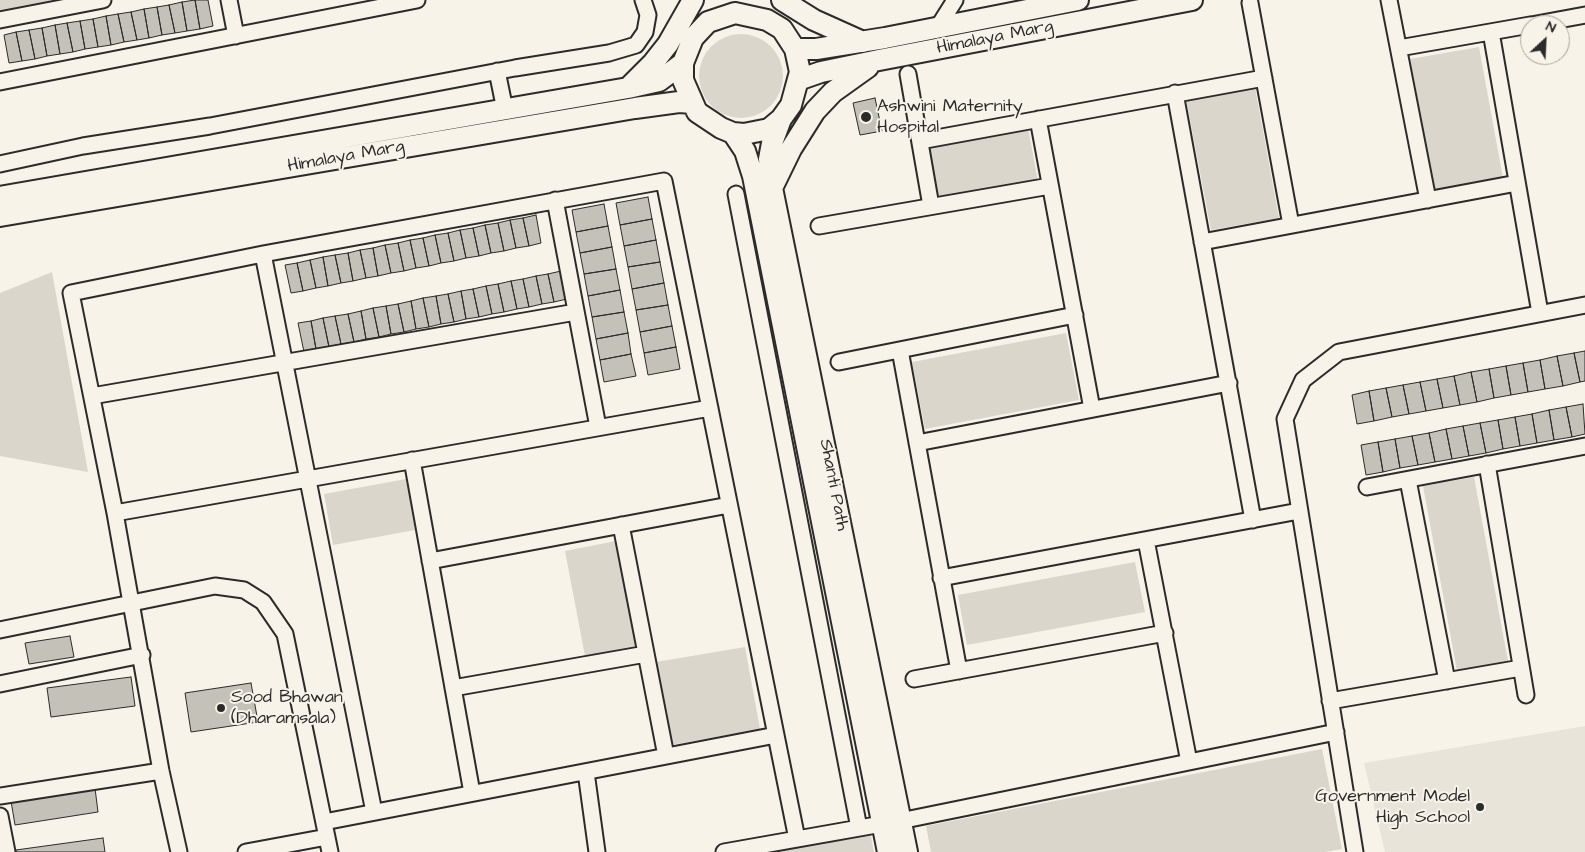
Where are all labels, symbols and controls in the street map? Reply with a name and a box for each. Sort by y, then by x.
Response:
north arrow [1520,15,1570,65]
street label: Himalaya Marg [935,16,1055,60]
text: N [1543,16,1559,38]
place label: Ashwini Maternity Hospital [877,96,1023,138]
marker: Ashwini Maternity Hospital [859,110,873,124]
street label: Himalaya Marg [286,136,406,178]
street label: Shanti Path [814,437,852,533]
place label: Sood Bhawan (Dharamsala) [231,687,343,730]
marker: Sood Bhawan (Dharamsala) [215,702,227,714]
place label: Government Model High School [1315,786,1470,829]
marker: Government Model High School [1474,801,1486,813]

